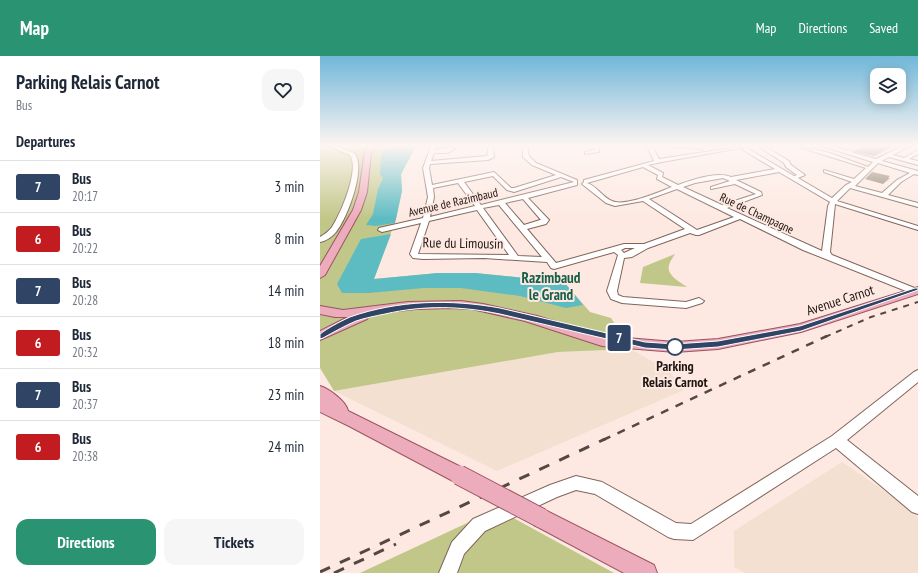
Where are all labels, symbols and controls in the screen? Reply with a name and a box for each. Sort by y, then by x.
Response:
text: Map [20,16,49,40]
text: Map [756,19,776,37]
text: Directions [798,19,847,37]
text: Saved [869,19,898,37]
map controls [870,68,906,104]
button: layers [870,68,906,104]
button: heart [262,69,304,111]
text: Parking Relais Carnot [16,70,159,94]
text: Bus [16,97,32,114]
text: Departures [16,132,75,151]
text: Bus [72,169,91,188]
text: 3 min [274,177,304,196]
text: 7 [35,178,41,196]
street label: Avenue de Razimbaud [407,184,499,220]
text: 20:17 [72,188,98,205]
street label: Rue de Champagne [718,189,796,237]
text: Bus [72,221,91,240]
text: 8 min [274,229,304,248]
text: 6 [35,230,41,248]
street label: Rue du Limousin [423,233,503,253]
text: 20:22 [72,240,98,257]
district label: Razimbaud le Grand [522,268,581,304]
text: Bus [72,273,91,292]
text: 14 min [268,281,304,300]
street label: Avenue Carnot [804,281,876,319]
text: 7 [35,282,41,300]
text: 20:28 [72,292,98,309]
text: Bus [72,325,91,344]
line badge: 7 [606,325,632,351]
text: 7 [616,329,622,347]
text: 18 min [268,333,304,352]
text: 6 [35,334,41,352]
marker: Parking Relais Carnot [666,338,684,356]
text: 20:32 [72,344,98,361]
place label: Parking Relais Carnot [642,357,708,391]
text: Bus [72,377,91,396]
text: 23 min [268,385,304,404]
text: 7 [35,386,41,404]
text: 20:37 [72,396,98,413]
text: Bus [72,429,91,448]
text: 24 min [268,437,304,456]
text: 6 [35,438,41,456]
text: 20:38 [72,448,98,465]
button: Directions [16,519,156,565]
button: Tickets [164,519,304,565]

